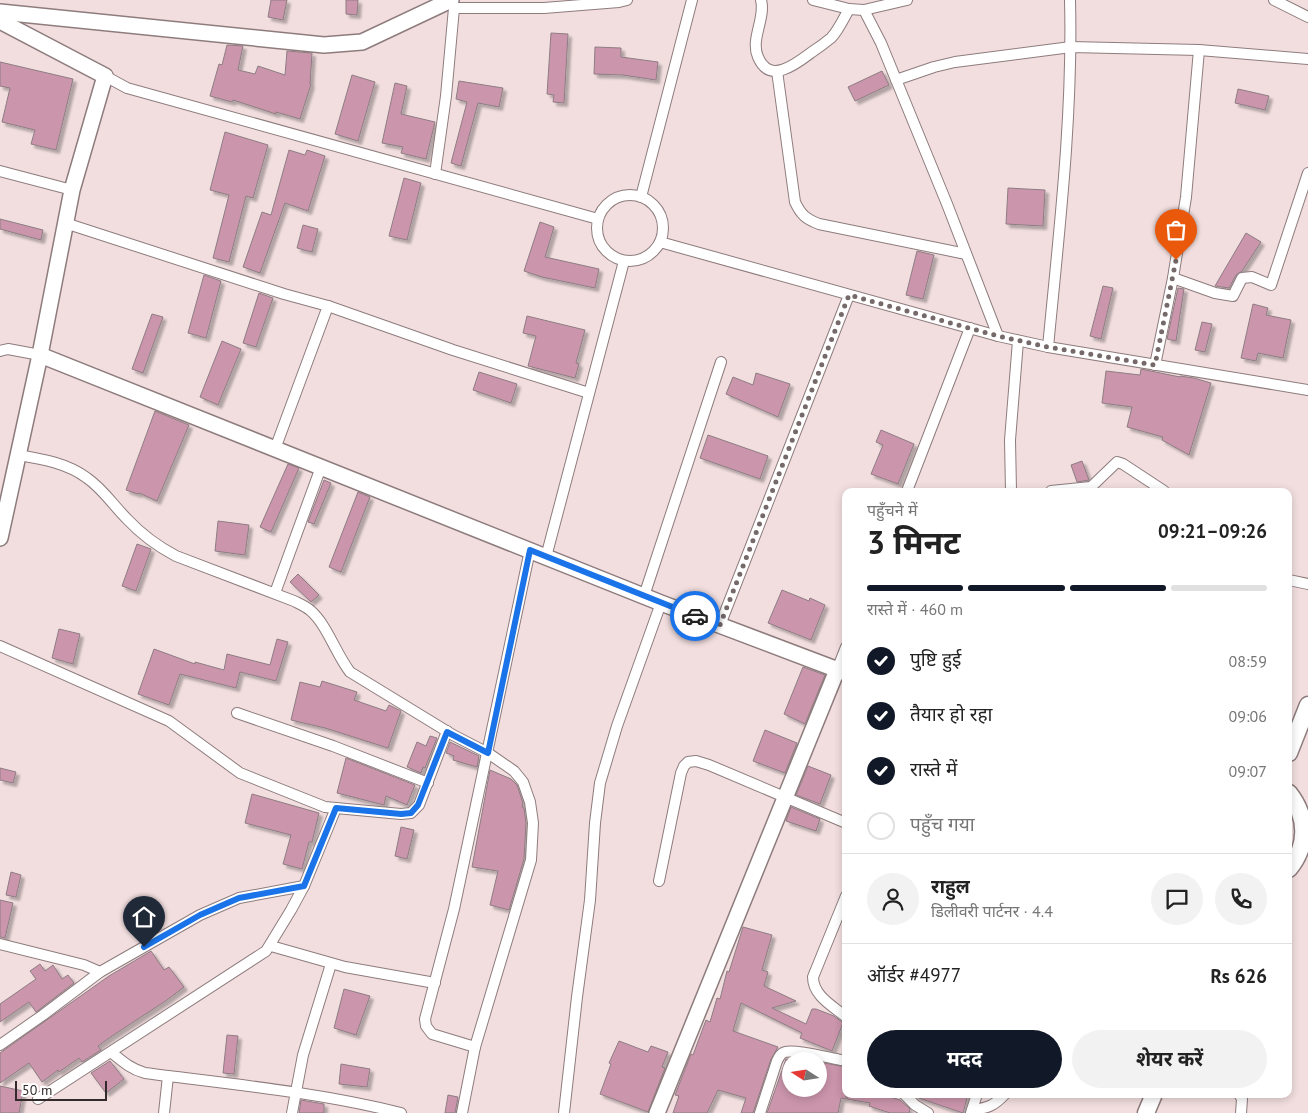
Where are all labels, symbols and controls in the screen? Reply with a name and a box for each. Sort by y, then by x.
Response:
pin [1155,209,1197,260]
icon: bag [1162,216,1190,244]
text: पहुँचने में [867,500,917,520]
text: 09:21–09:26 [1158,519,1267,543]
text: 3 मिनट [867,521,960,563]
courier [670,591,720,641]
text: रास्ते में · 460 m [867,599,963,619]
icon: car [681,602,709,630]
icon: check [867,647,895,675]
text: पुष्टि हुई [910,647,961,671]
text: 08:59 [1229,651,1267,671]
icon: check [867,702,895,730]
text: तैयार हो रहा [910,702,992,726]
text: 09:06 [1229,706,1267,726]
icon: check [867,757,895,785]
text: रास्ते में [910,757,957,781]
text: 09:07 [1229,761,1267,781]
text: पहुँच गया [910,812,975,836]
button: person [867,873,919,925]
button: chat [1151,873,1203,925]
button: phone [1215,873,1267,925]
text: राहुल [931,874,970,898]
pin [123,896,165,947]
text: डिलीवरी पार्टनर · 4.4 [931,901,1053,921]
icon: home [130,903,158,931]
text: ऑर्डर #4977 [867,963,961,987]
text: Rs 626 [1210,964,1267,988]
button: मदद [867,1030,1062,1088]
button: शेयर करें [1072,1030,1267,1088]
north arrow [782,1052,828,1098]
map controls [782,1052,827,1097]
scale bar [15,1078,108,1101]
text: 50 m [22,1081,52,1099]

